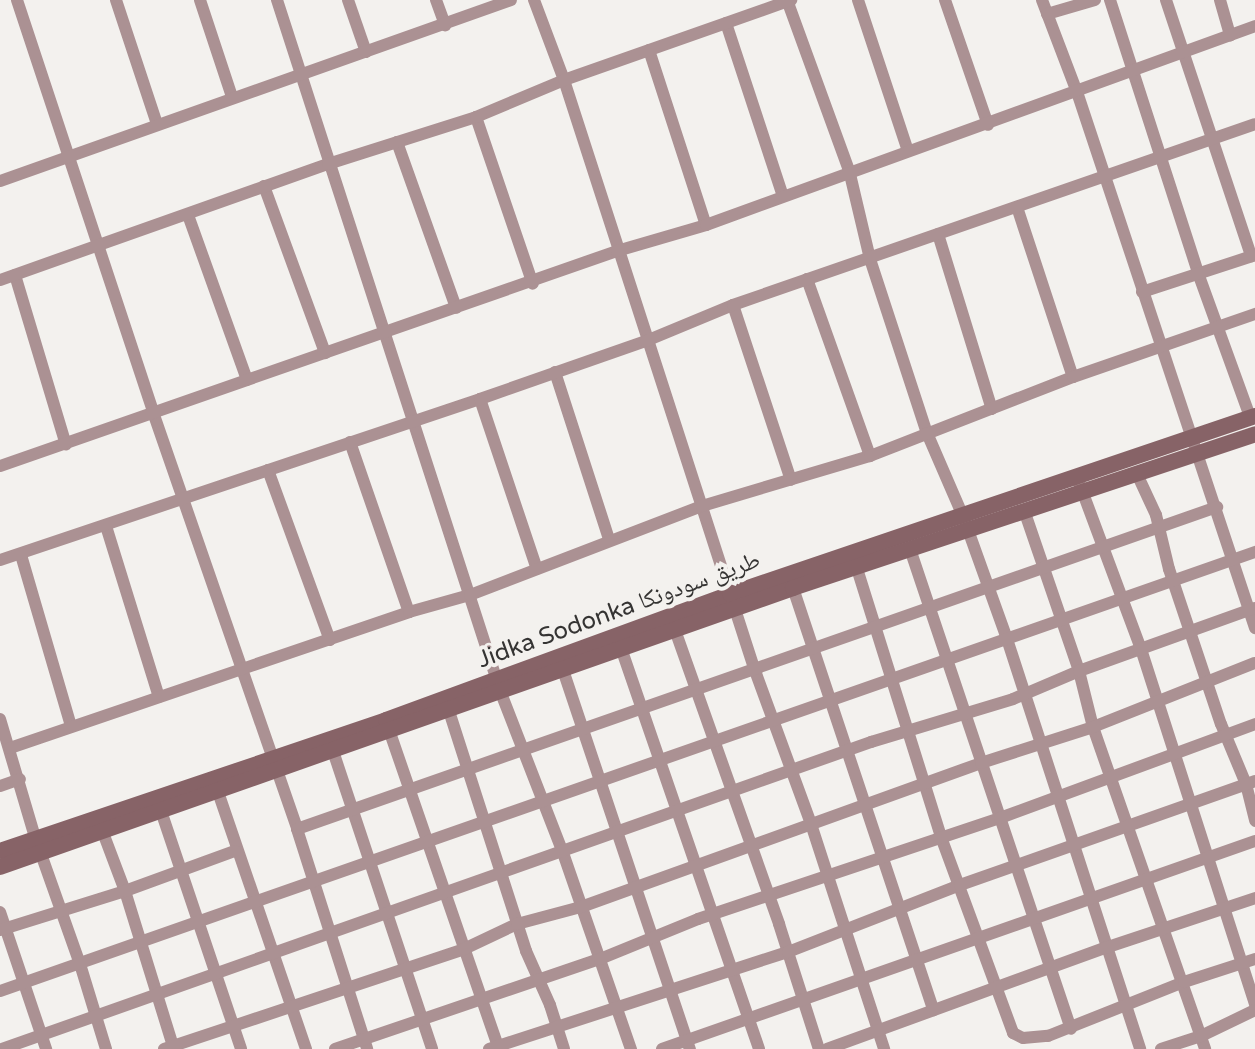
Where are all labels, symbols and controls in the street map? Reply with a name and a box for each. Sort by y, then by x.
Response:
street label: Jidka Sodonka طريق سودونكا [474,545,764,675]

